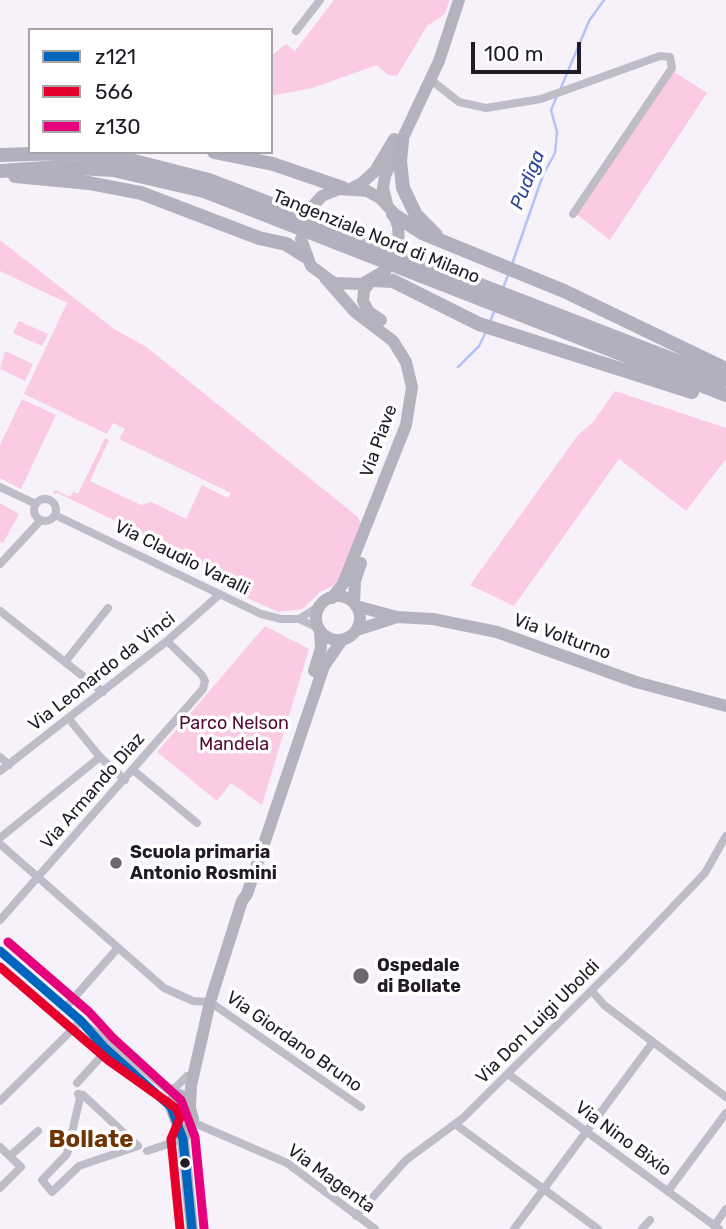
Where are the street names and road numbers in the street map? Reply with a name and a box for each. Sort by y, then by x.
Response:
street label: Tangenziale Nord di Milano [269,185,483,289]
street label: Via Piave [356,402,402,480]
street label: Via Claudio Varalli [111,516,253,600]
street label: Via Leonardo da Vinci [24,608,180,736]
street label: Via Volturno [510,609,614,665]
street label: Via Armando Diaz [36,728,150,854]
street label: Via Don Luigi Uboldi [472,956,604,1088]
street label: Via Giordano Bruno [222,987,366,1097]
street label: Via Nino Bixio [571,1097,675,1181]
street label: Via Magenta [283,1140,379,1218]

